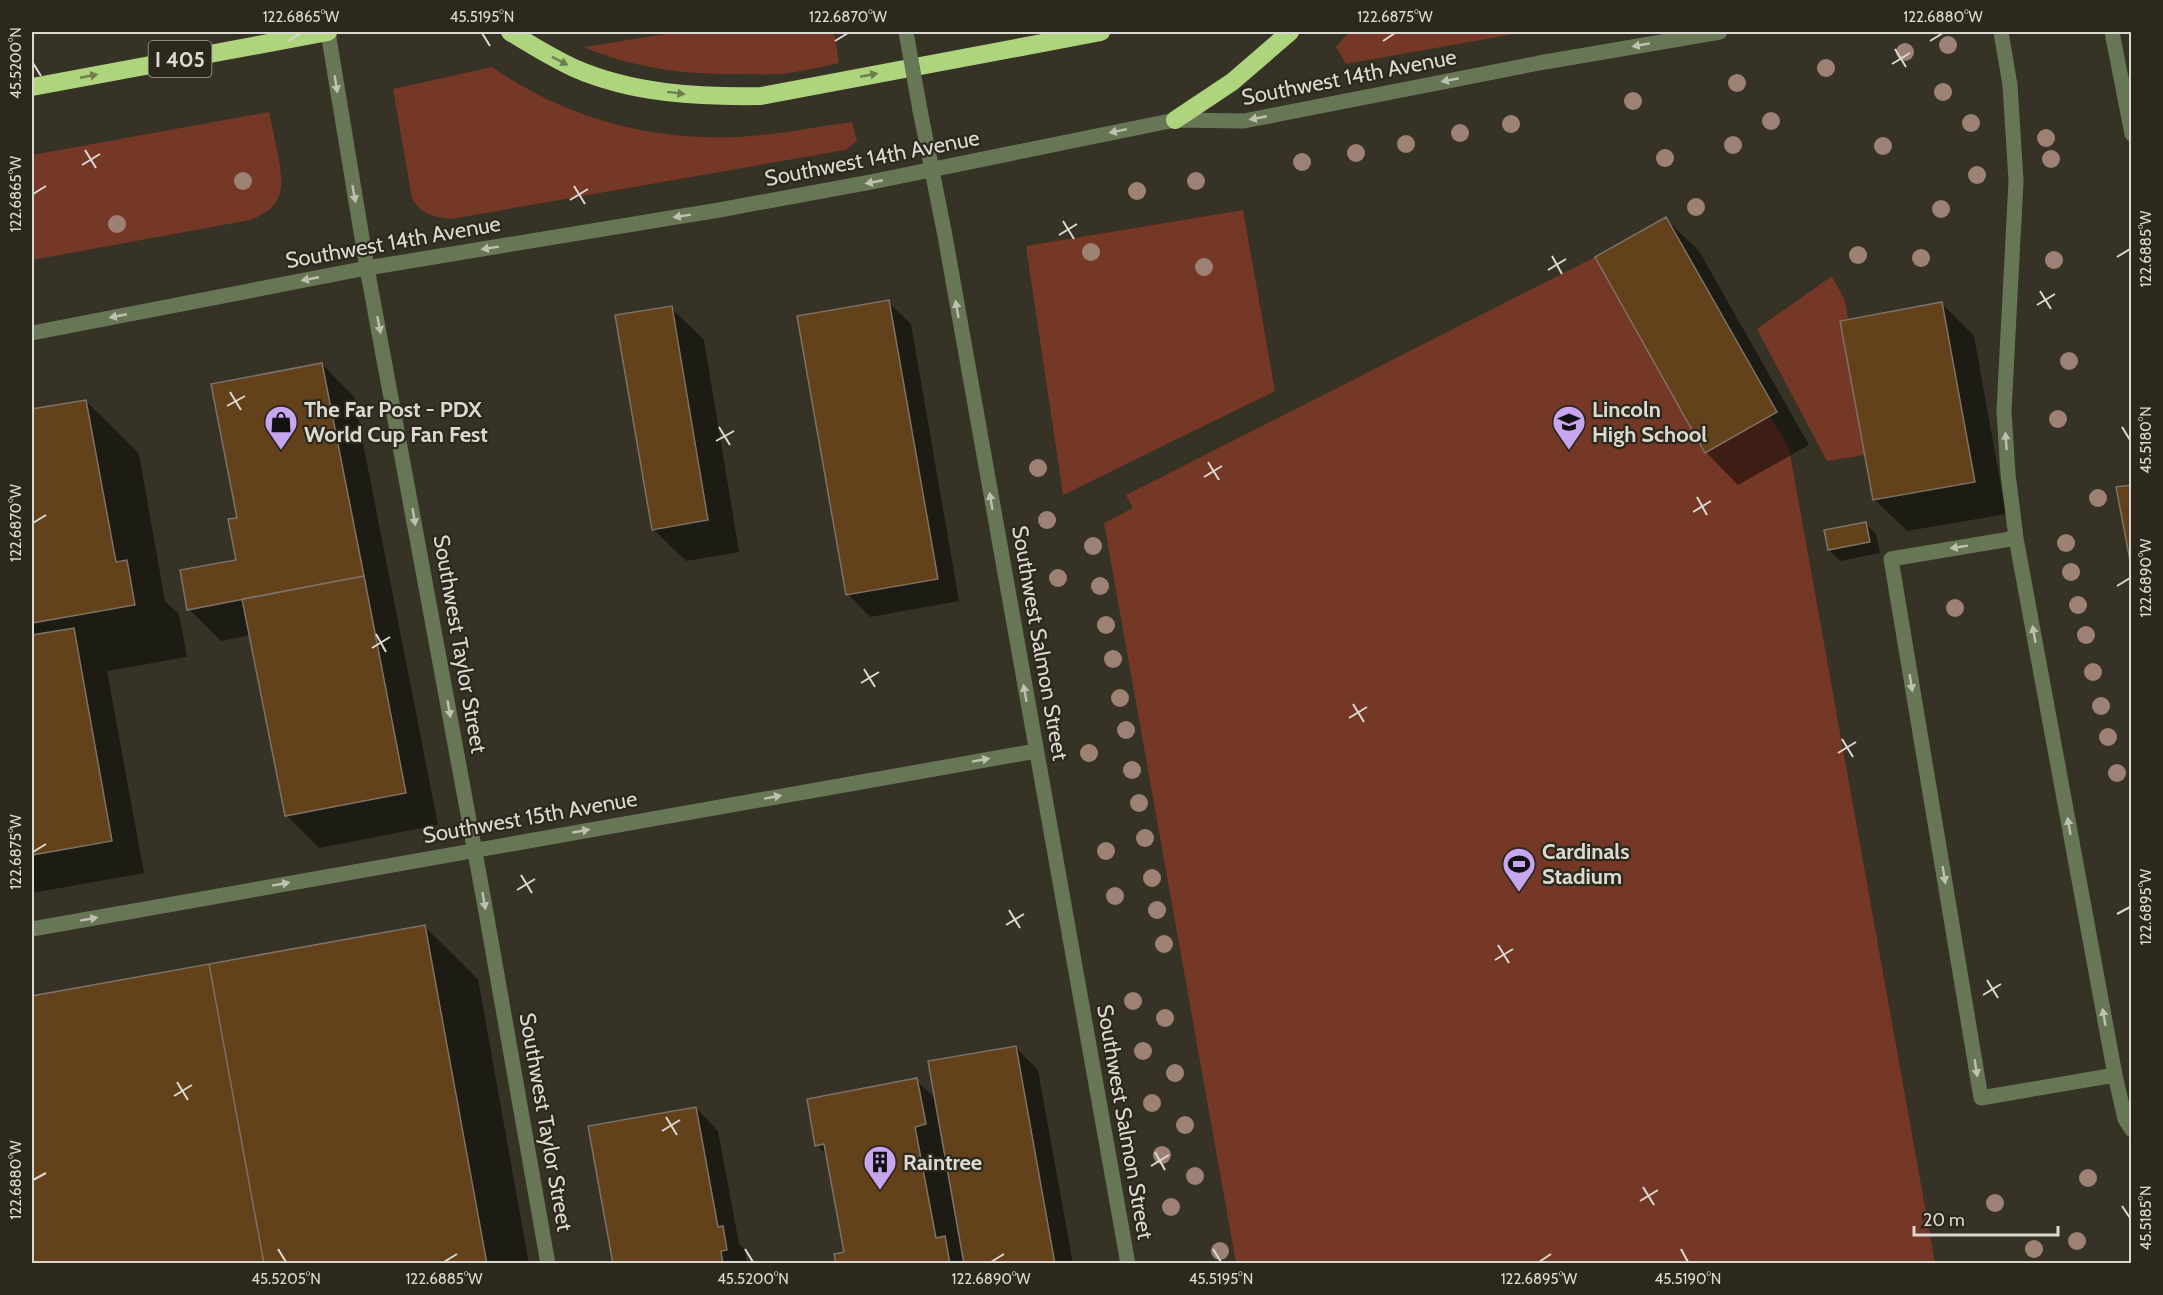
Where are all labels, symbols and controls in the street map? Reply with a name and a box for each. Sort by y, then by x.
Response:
text: 122.6865°W [263,8,340,26]
text: 45.5195°N [450,8,514,26]
text: 122.6870°W [809,8,888,26]
text: 122.6875°W [1357,8,1434,26]
text: 122.6880°W [1903,8,1984,26]
text: 45.5200°N [7,27,25,99]
road number: I 405 [148,41,212,77]
one-way arrow [1632,41,1651,50]
street label: Southwest 14th Avenue [1239,43,1459,111]
one-way arrow [552,56,569,65]
one-way arrow [860,70,879,79]
one-way arrow [80,71,99,80]
one-way arrow [332,74,341,93]
one-way arrow [1440,76,1459,85]
one-way arrow [667,89,686,98]
one-way arrow [1249,114,1268,123]
street label: Southwest 14th Avenue [762,124,982,192]
one-way arrow [1109,127,1127,137]
text: 122.6865°W [7,155,25,232]
one-way arrow [865,178,884,187]
one-way arrow [350,184,359,203]
street label: Southwest 14th Avenue [283,210,503,274]
text: 122.6885°W [2137,210,2155,288]
one-way arrow [673,212,692,221]
one-way arrow [480,243,499,252]
one-way arrow [300,275,319,284]
one-way arrow [953,299,962,318]
one-way arrow [109,312,128,321]
one-way arrow [375,316,384,335]
place label: The Far Post - PDX World Cup Fan Fest [304,396,488,448]
place label: Lincoln High School [1592,396,1707,448]
shop icon: The Far Post - PDX World Cup Fan Fest [263,404,299,451]
school or university icon: Lincoln High School [1551,404,1587,451]
text: 45.5180°N [2137,406,2155,474]
one-way arrow [2001,431,2011,450]
text: 122.6870°W [7,483,25,562]
one-way arrow [986,491,995,510]
one-way arrow [410,508,419,527]
street label: Southwest Salmon Street [1006,523,1074,763]
street label: Southwest Taylor Street [427,533,493,756]
text: 122.6890°W [2137,538,2155,617]
one-way arrow [1949,543,1968,552]
one-way arrow [2029,624,2038,643]
one-way arrow [1907,674,1916,693]
one-way arrow [1020,683,1029,702]
one-way arrow [445,700,454,719]
one-way arrow [971,756,990,765]
street label: Southwest 15th Avenue [421,785,639,849]
one-way arrow [764,792,783,801]
text: 122.6875°W [7,813,25,890]
one-way arrow [2064,816,2073,835]
one-way arrow [572,826,591,835]
place label: Cardinals Stadium [1542,838,1629,890]
sports icon: Cardinals Stadium [1501,846,1537,893]
one-way arrow [1939,866,1948,885]
text: 122.6895°W [2137,868,2155,945]
one-way arrow [272,880,291,889]
one-way arrow [480,892,489,911]
one-way arrow [80,914,99,923]
street label: Southwest Salmon Street [1091,1002,1159,1242]
one-way arrow [2099,1008,2108,1027]
street label: Southwest Taylor Street [513,1011,579,1234]
one-way arrow [1971,1058,1980,1077]
text: 122.6880°W [7,1139,25,1220]
building icon: Raintree [862,1144,898,1191]
place label: Raintree [903,1149,982,1176]
text: 45.5185°N [2137,1185,2155,1251]
scale bar [1914,1199,2058,1237]
text: 20 m [1923,1209,1965,1231]
text: 45.5205°N [251,1270,321,1288]
text: 122.6885°W [405,1270,483,1288]
text: 45.5200°N [717,1270,789,1288]
text: 122.6890°W [952,1270,1031,1288]
text: 45.5195°N [1189,1270,1253,1288]
text: 122.6895°W [1501,1270,1578,1288]
text: 45.5190°N [1655,1270,1721,1288]

